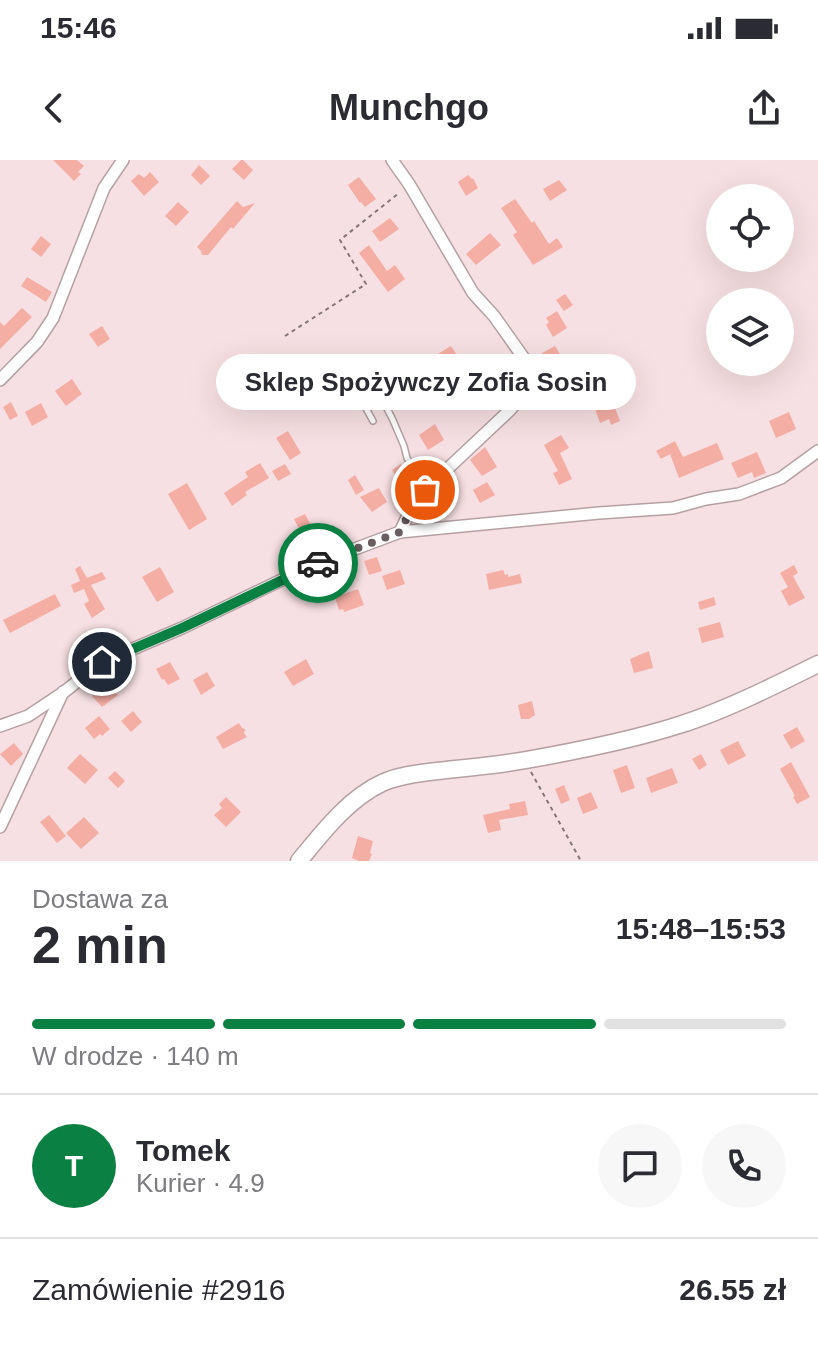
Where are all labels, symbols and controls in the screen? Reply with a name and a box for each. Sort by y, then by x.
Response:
text: 15:46 [40,11,117,44]
icon: back [32,86,76,130]
icon: share [742,86,786,130]
text: Munchgo [329,87,489,128]
map controls [706,184,794,376]
button: locate [706,184,794,272]
button: layers [706,288,794,376]
callout: Sklep Spożywczy Zofia Sosin [215,354,635,410]
text: Sklep Spożywczy Zofia Sosin [245,367,607,397]
pin [391,456,459,524]
icon: bag [403,468,447,512]
courier [278,523,358,603]
icon: car [296,541,340,585]
pin [68,628,136,696]
icon: home [80,640,124,684]
text: Dostawa za [32,884,168,914]
text: 15:48–15:53 [616,912,786,945]
text: 2 min [32,916,168,974]
text: W drodze · 140 m [32,1041,239,1071]
button: chat [598,1124,682,1208]
button: phone [702,1124,786,1208]
text: Tomek [136,1134,230,1167]
text: T [65,1149,83,1182]
text: Kurier · 4.9 [136,1168,265,1198]
text: Zamówienie #2916 [32,1273,286,1306]
text: 26.55 zł [679,1273,786,1306]

